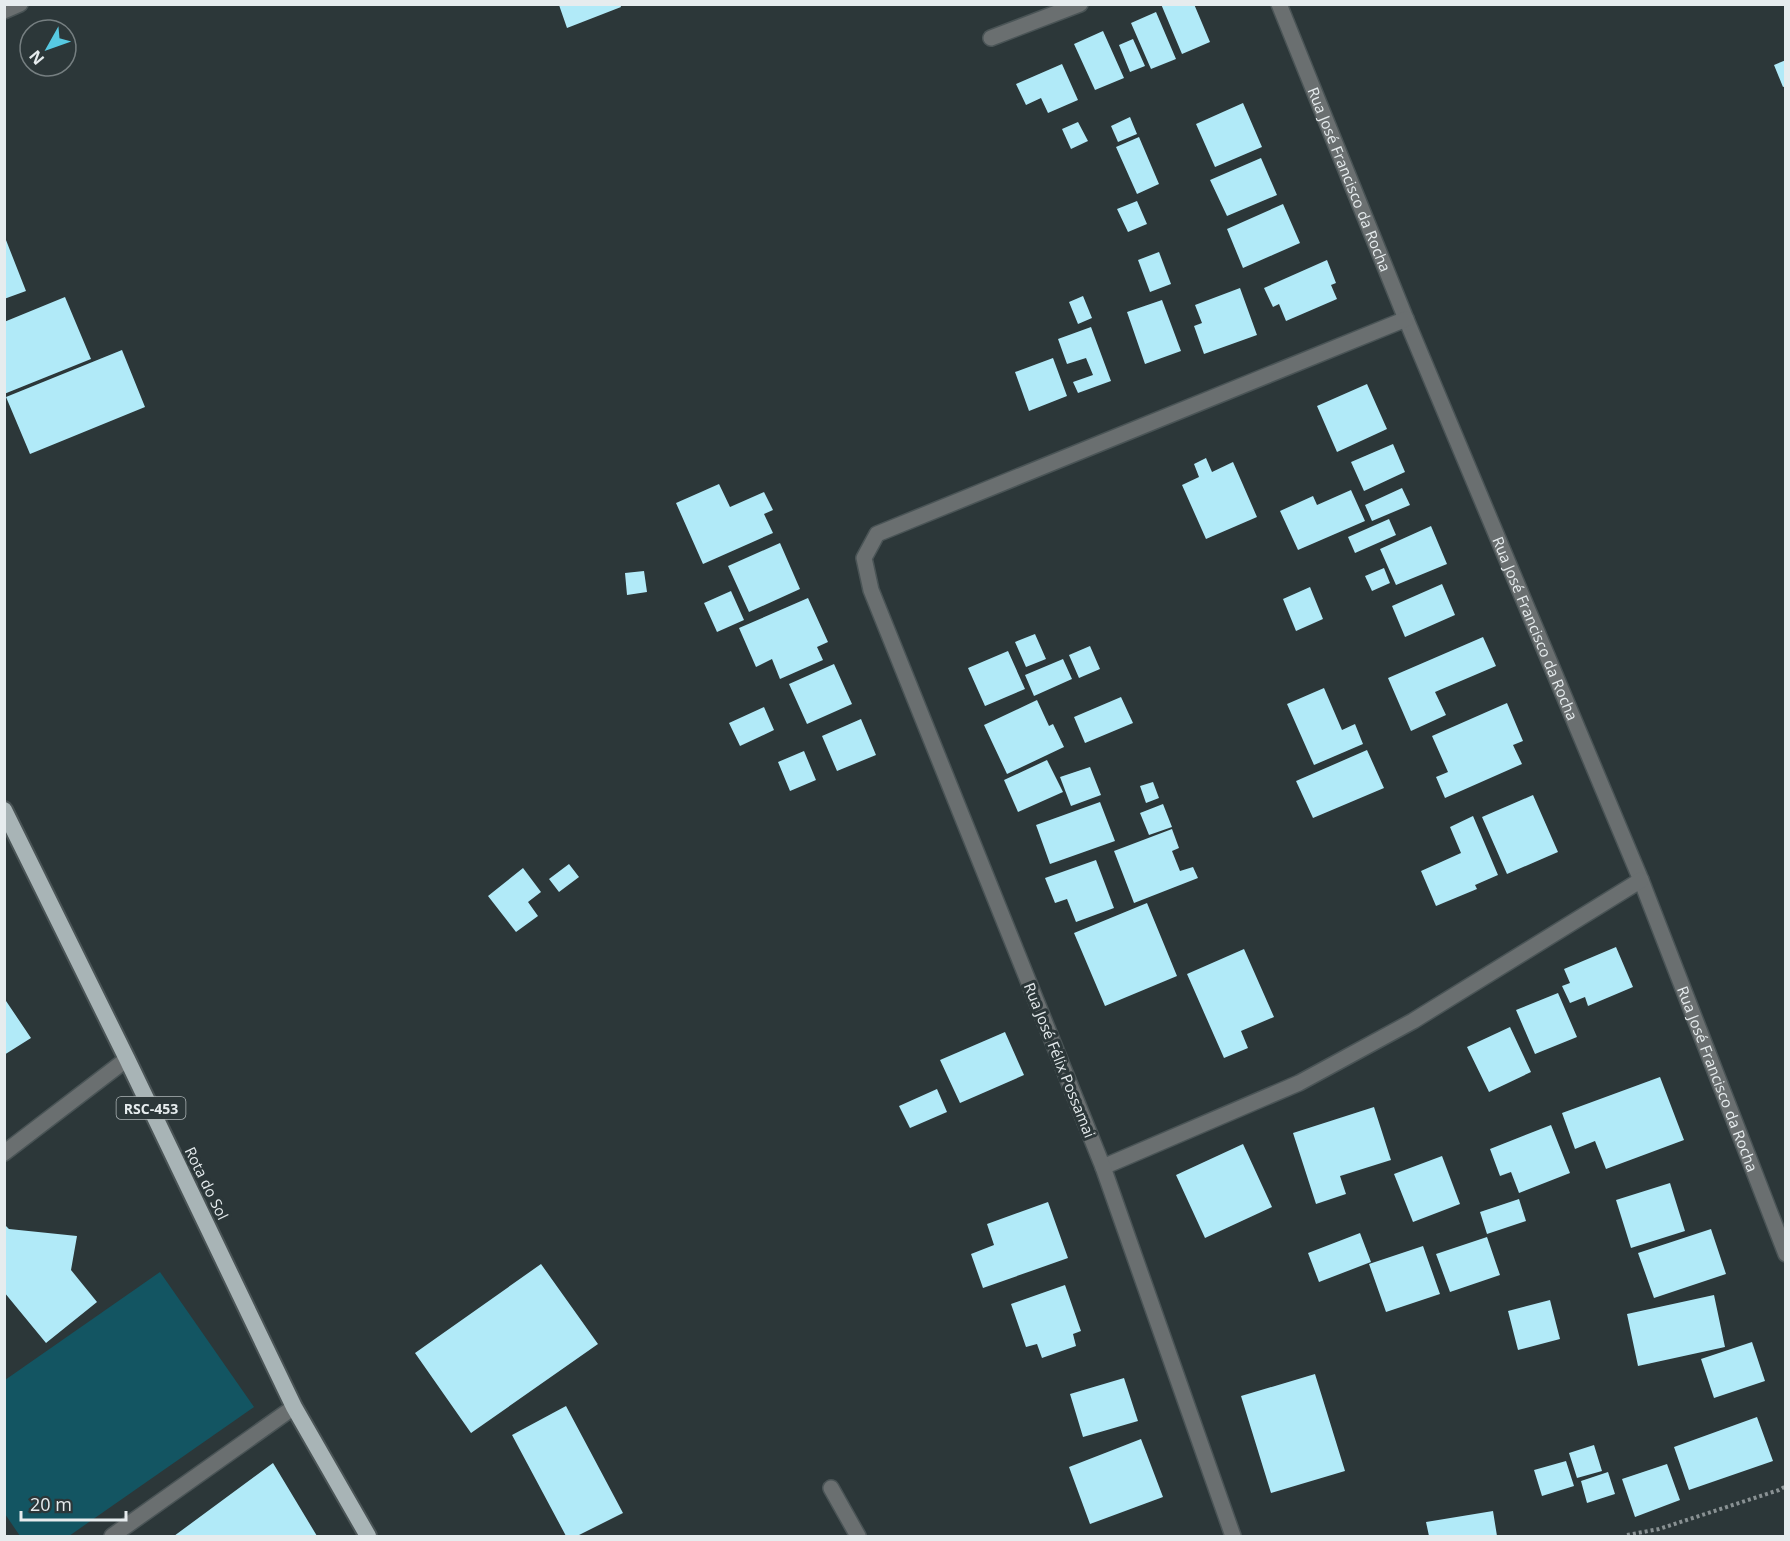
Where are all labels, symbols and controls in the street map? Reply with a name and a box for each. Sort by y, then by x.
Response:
north arrow [18,18,78,78]
text: N [24,46,49,70]
street label: Rua José Francisco da Rocha [1303,84,1396,275]
street label: Rua José Francisco da Rocha [1488,533,1583,723]
street label: Rua José Félix Possamai [1020,980,1100,1140]
street label: Rua José Francisco da Rocha [1673,983,1763,1174]
road number: RSC-453 [116,1097,186,1119]
street label: Rota do Sol [181,1143,233,1223]
scale bar [21,1484,126,1522]
text: 20 m [30,1492,72,1516]

